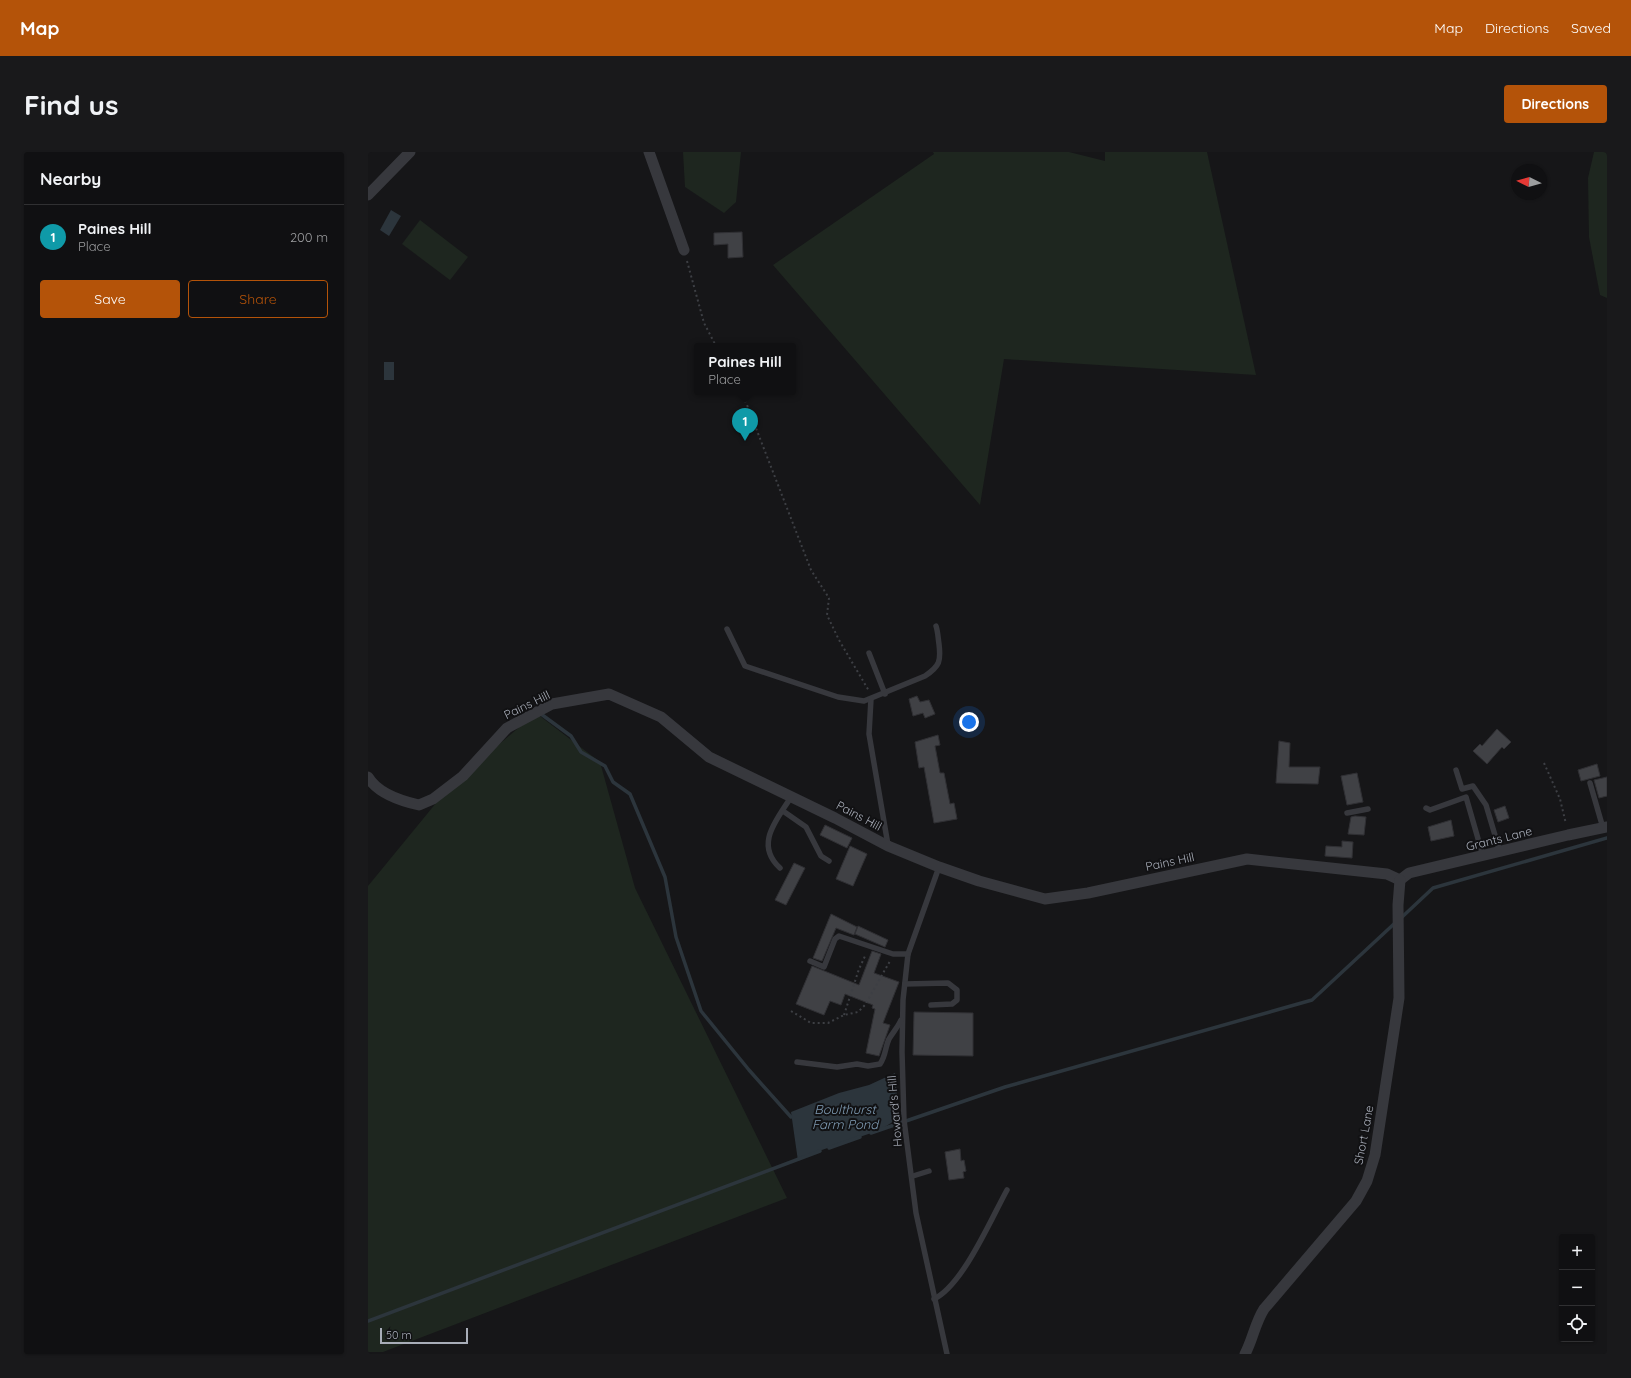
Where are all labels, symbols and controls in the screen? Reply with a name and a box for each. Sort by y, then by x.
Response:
text: Map [20,16,59,40]
text: Map [1434,19,1463,37]
text: Directions [1485,19,1549,37]
text: Saved [1571,19,1611,37]
button: Directions [1504,85,1607,123]
text: Find us [24,87,118,122]
north arrow [1511,164,1547,200]
text: Nearby [40,168,101,189]
text: Paines Hill [78,219,152,238]
text: 1 [50,229,56,245]
text: 200 m [290,229,328,245]
text: Place [78,238,111,254]
button: Save [40,280,180,318]
button: Share [188,280,328,318]
popup [694,343,796,395]
text: Paines Hill [708,352,782,371]
text: Place [708,371,741,387]
pin: 1 [732,408,758,441]
street label: Pains Hill [501,687,552,722]
your location [959,712,979,732]
street label: Pains Hill [834,797,885,834]
street label: Grants Lane [1464,823,1534,854]
street label: Pains Hill [1144,849,1196,874]
street label: Howard's Hill [884,1075,905,1147]
water label: Boulthurst Farm Pond [812,1101,880,1132]
street label: Short Lane [1350,1104,1377,1166]
map controls [1559,1234,1595,1342]
button: + [1559,1234,1595,1270]
button: − [1559,1270,1595,1306]
button: locate [1559,1306,1595,1342]
scale bar [380,1326,468,1345]
text: 50 m [386,1328,412,1342]

